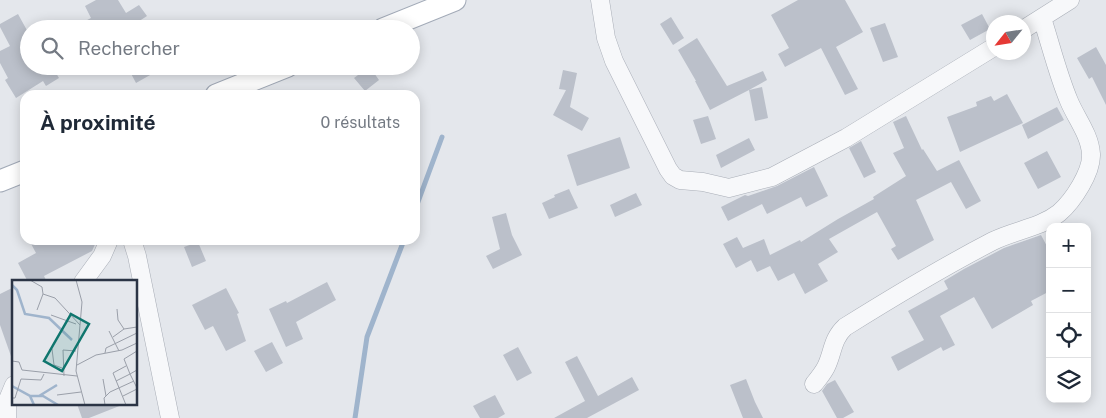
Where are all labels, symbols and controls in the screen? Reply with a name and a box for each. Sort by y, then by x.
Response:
north arrow [986,15,1031,60]
search box [20,20,420,75]
icon: search [38,34,66,62]
text: Rechercher [78,37,180,59]
text: À proximité [40,110,156,135]
text: 0 résultats [320,113,400,132]
map controls [1046,223,1091,403]
button: + [1046,223,1091,268]
button: − [1046,268,1091,313]
inset map [12,280,138,406]
button: locate [1046,313,1091,358]
button: layers [1046,358,1091,403]

